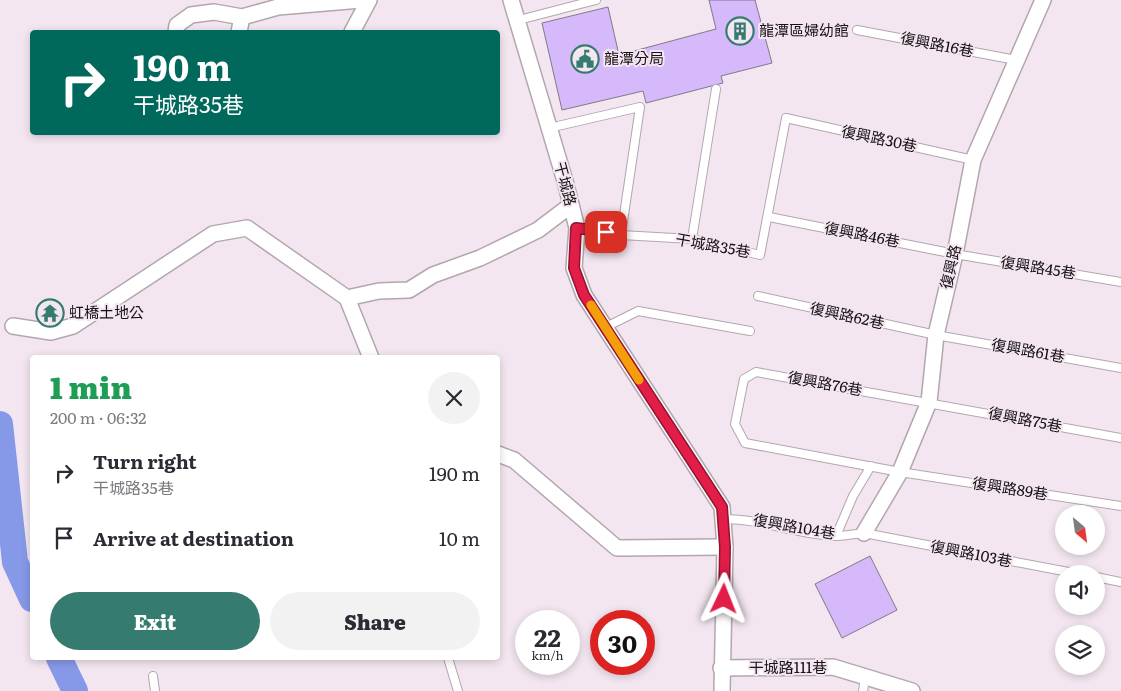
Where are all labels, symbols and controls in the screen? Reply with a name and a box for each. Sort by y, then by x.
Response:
building icon: 龍潭區婦幼館 [725,16,755,46]
place label: 龍潭區婦幼館 [759,18,849,41]
street label: 復興路16巷 [899,25,976,62]
text: 190 m [133,40,231,92]
public building icon: 龍潭分局 [570,44,600,74]
place label: 龍潭分局 [604,46,664,69]
icon: right [50,50,115,115]
text: 干城路35巷 [133,87,244,120]
street label: 復興路30巷 [839,118,919,157]
street label: 干城路 [550,159,583,208]
pin [585,211,627,253]
street label: 復興路46巷 [823,215,902,252]
icon: arrive [592,218,620,246]
street label: 干城路35巷 [674,227,753,262]
street label: 復興路 [933,242,966,291]
street label: 復興路45巷 [999,249,1078,284]
street label: 復興路62巷 [808,295,887,334]
temple icon: 虹橋土地公 [35,298,65,328]
place label: 虹橋土地公 [69,300,144,323]
street label: 復興路61巷 [990,332,1067,367]
text: 1 min [50,364,132,408]
street label: 復興路76巷 [786,365,865,400]
button: close [428,372,480,424]
street label: 復興路75巷 [986,400,1064,437]
text: 200 m · 06:32 [50,405,146,429]
text: Turn right [93,447,197,475]
icon: right [50,459,78,487]
text: 190 m [429,459,480,487]
street label: 復興路89巷 [971,470,1050,505]
text: 干城路35巷 [93,475,174,499]
north arrow [1055,505,1105,555]
map controls [1055,505,1105,675]
street label: 復興路104巷 [751,507,837,544]
icon: arrive [50,524,78,552]
text: Arrive at destination [93,524,294,552]
text: 10 m [439,524,480,552]
street label: 復興路103巷 [929,533,1014,572]
button: sound [1055,565,1105,615]
position arrow [697,572,749,624]
button: Exit [50,592,260,650]
button: Share [270,592,480,650]
speed limit sign: 30 [590,610,655,675]
text: 22 [534,618,561,655]
button: layers [1055,625,1105,675]
text: km/h [532,646,563,664]
street label: 干城路111巷 [749,655,827,678]

